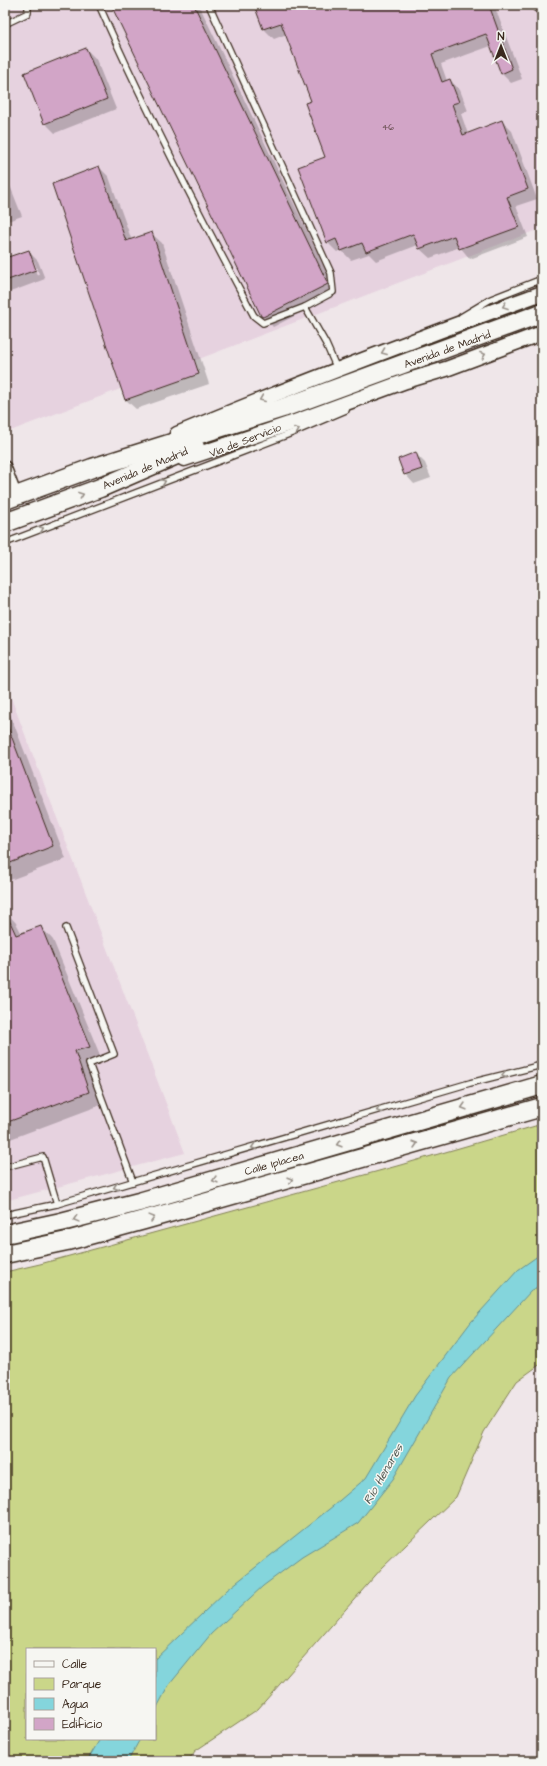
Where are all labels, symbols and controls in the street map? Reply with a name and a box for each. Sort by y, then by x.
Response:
north arrow [481,26,521,66]
text: N [498,29,505,44]
house number: 46 [382,121,394,134]
one-way arrow [502,302,509,310]
street label: Avenida de Madrid [402,327,493,372]
one-way arrow [380,347,387,355]
one-way arrow [479,352,486,360]
one-way arrow [259,394,266,402]
street label: Vía de Servicio [207,420,284,461]
one-way arrow [294,427,301,435]
street label: Avenida de Madrid [100,444,190,493]
one-way arrow [159,478,166,486]
one-way arrow [77,491,84,499]
one-way arrow [38,525,45,533]
one-way arrow [501,1070,507,1078]
one-way arrow [461,1102,468,1111]
one-way arrow [376,1105,383,1114]
one-way arrow [336,1139,343,1148]
one-way arrow [412,1140,419,1149]
one-way arrow [251,1142,258,1151]
street label: Calle Iplacea [243,1148,306,1179]
one-way arrow [211,1175,218,1184]
one-way arrow [287,1176,294,1185]
one-way arrow [113,1182,120,1191]
one-way arrow [73,1214,79,1222]
one-way arrow [148,1215,155,1223]
water label: Río Henares [359,1440,408,1507]
legend [26,1648,156,1740]
text: Calle [62,1656,87,1673]
text: Parque [62,1676,102,1693]
text: Agua [62,1696,88,1714]
text: Edificio [62,1716,102,1733]

